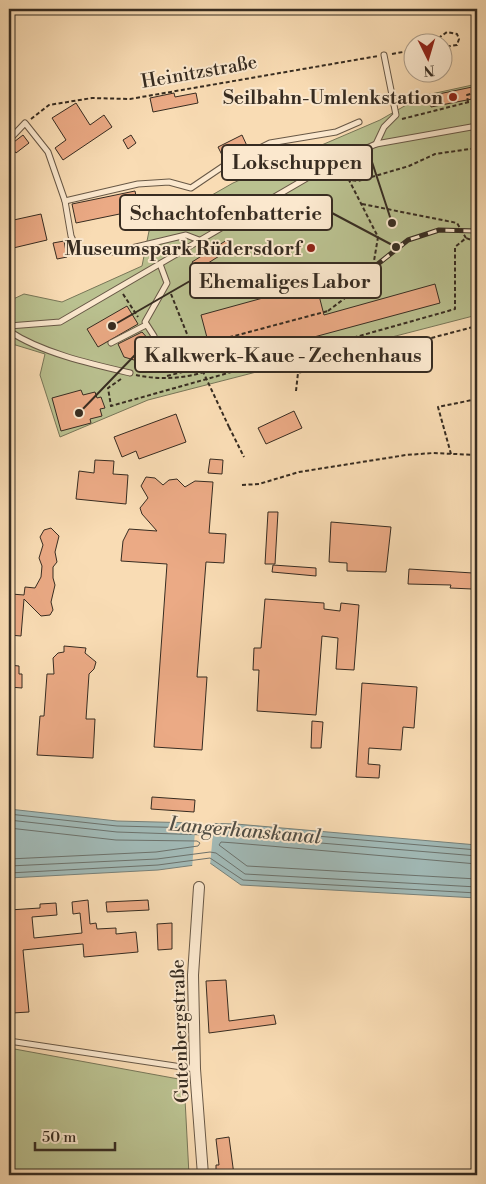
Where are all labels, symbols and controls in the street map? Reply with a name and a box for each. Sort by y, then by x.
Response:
north arrow [404,32,454,82]
street label: Heinitzstraße [139,50,259,94]
text: N [423,61,435,79]
place label: Seilbahn-Umlenkstation [223,86,443,110]
marker: Seilbahn-Umlenkstation [447,91,459,103]
callout: Lokschuppen [222,145,372,180]
text: Lokschuppen [232,151,363,176]
callout: Schachtofenbatterie [120,195,332,230]
text: Schachtofenbatterie [130,202,322,227]
place label: Museumspark Rüdersdorf [65,237,303,261]
marker: Museumspark Rüdersdorf [305,242,317,254]
callout: Ehemaliges Labor [190,263,381,298]
text: Ehemaliges Labor [199,270,371,295]
callout: Kalkwerk-Kaue - Zechenhaus [135,337,432,372]
text: Kalkwerk-Kaue - Zechenhaus [144,344,422,369]
water label: Langerhanskanal [167,812,322,851]
street label: Gutenbergstraße [165,959,195,1103]
scale bar [35,1119,115,1151]
text: 50 m [42,1128,76,1147]

